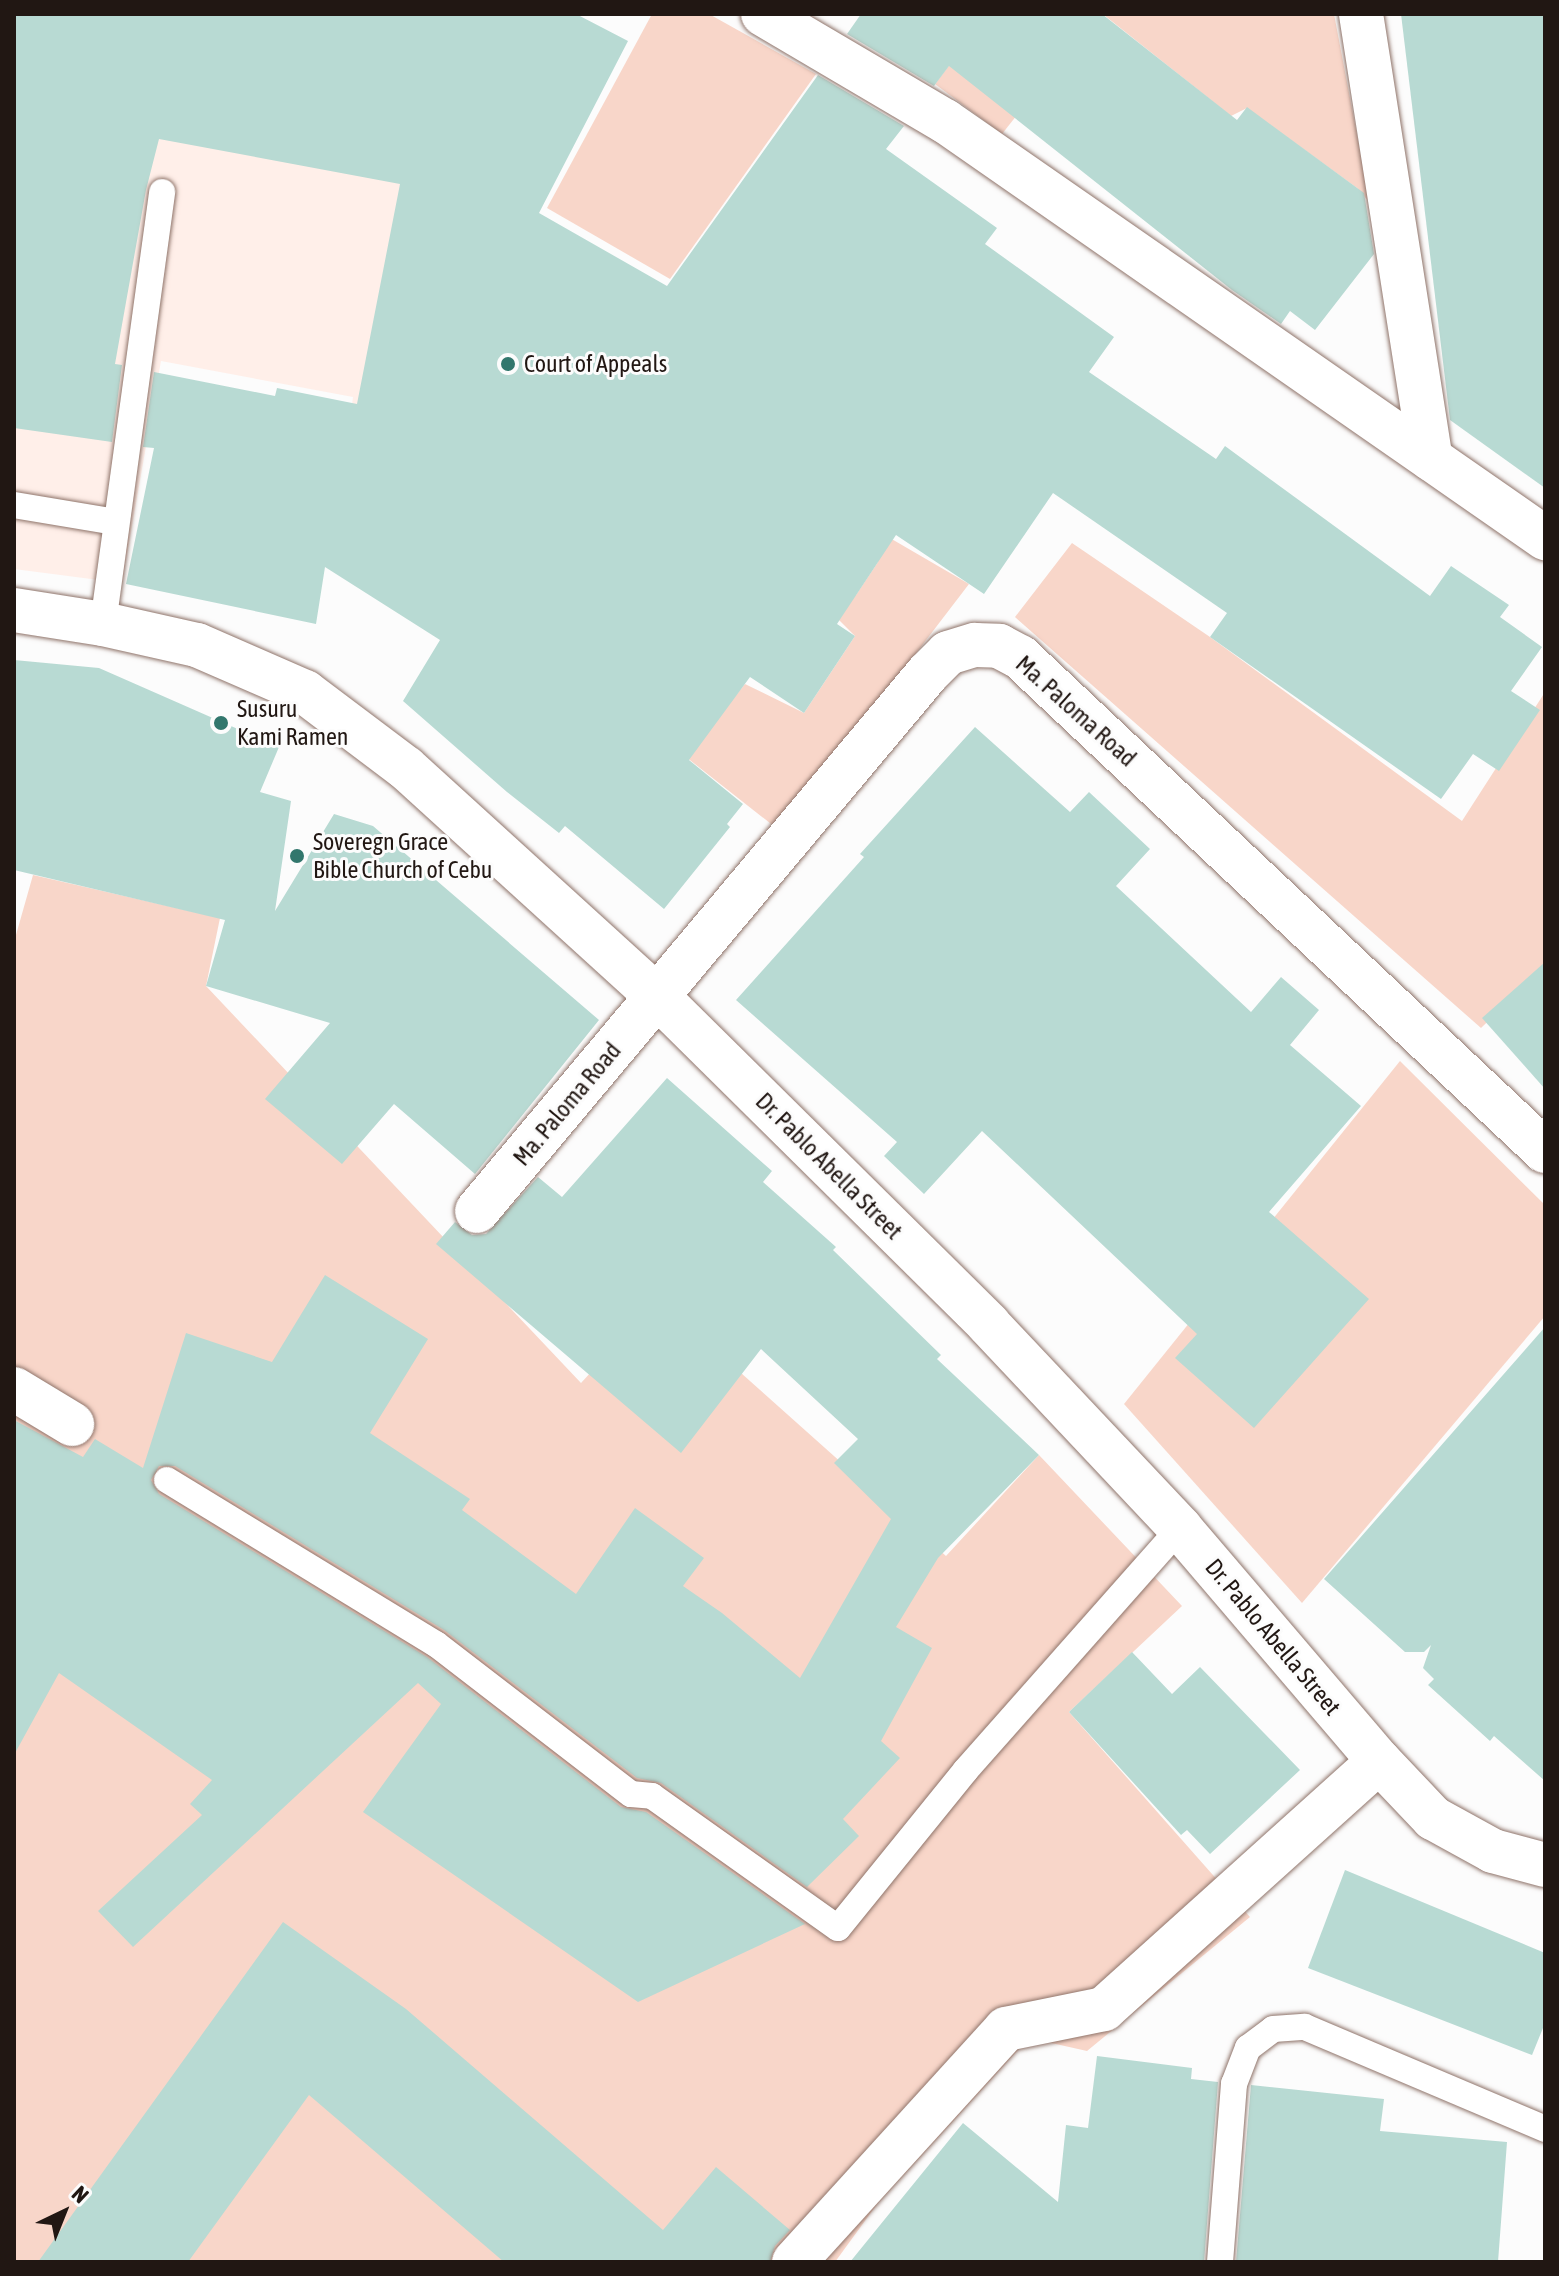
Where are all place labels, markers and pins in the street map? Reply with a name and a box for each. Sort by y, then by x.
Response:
place label: Court of Appeals [524,350,667,378]
marker: Court of Appeals [499,355,517,373]
place label: Susuru Kami Ramen [237,695,349,751]
marker: Susuru Kami Ramen [212,714,230,732]
place label: Soveregn Grace Bible Church of Cebu [313,828,492,884]
marker: Soveregn Grace Bible Church of Cebu [288,847,306,865]

